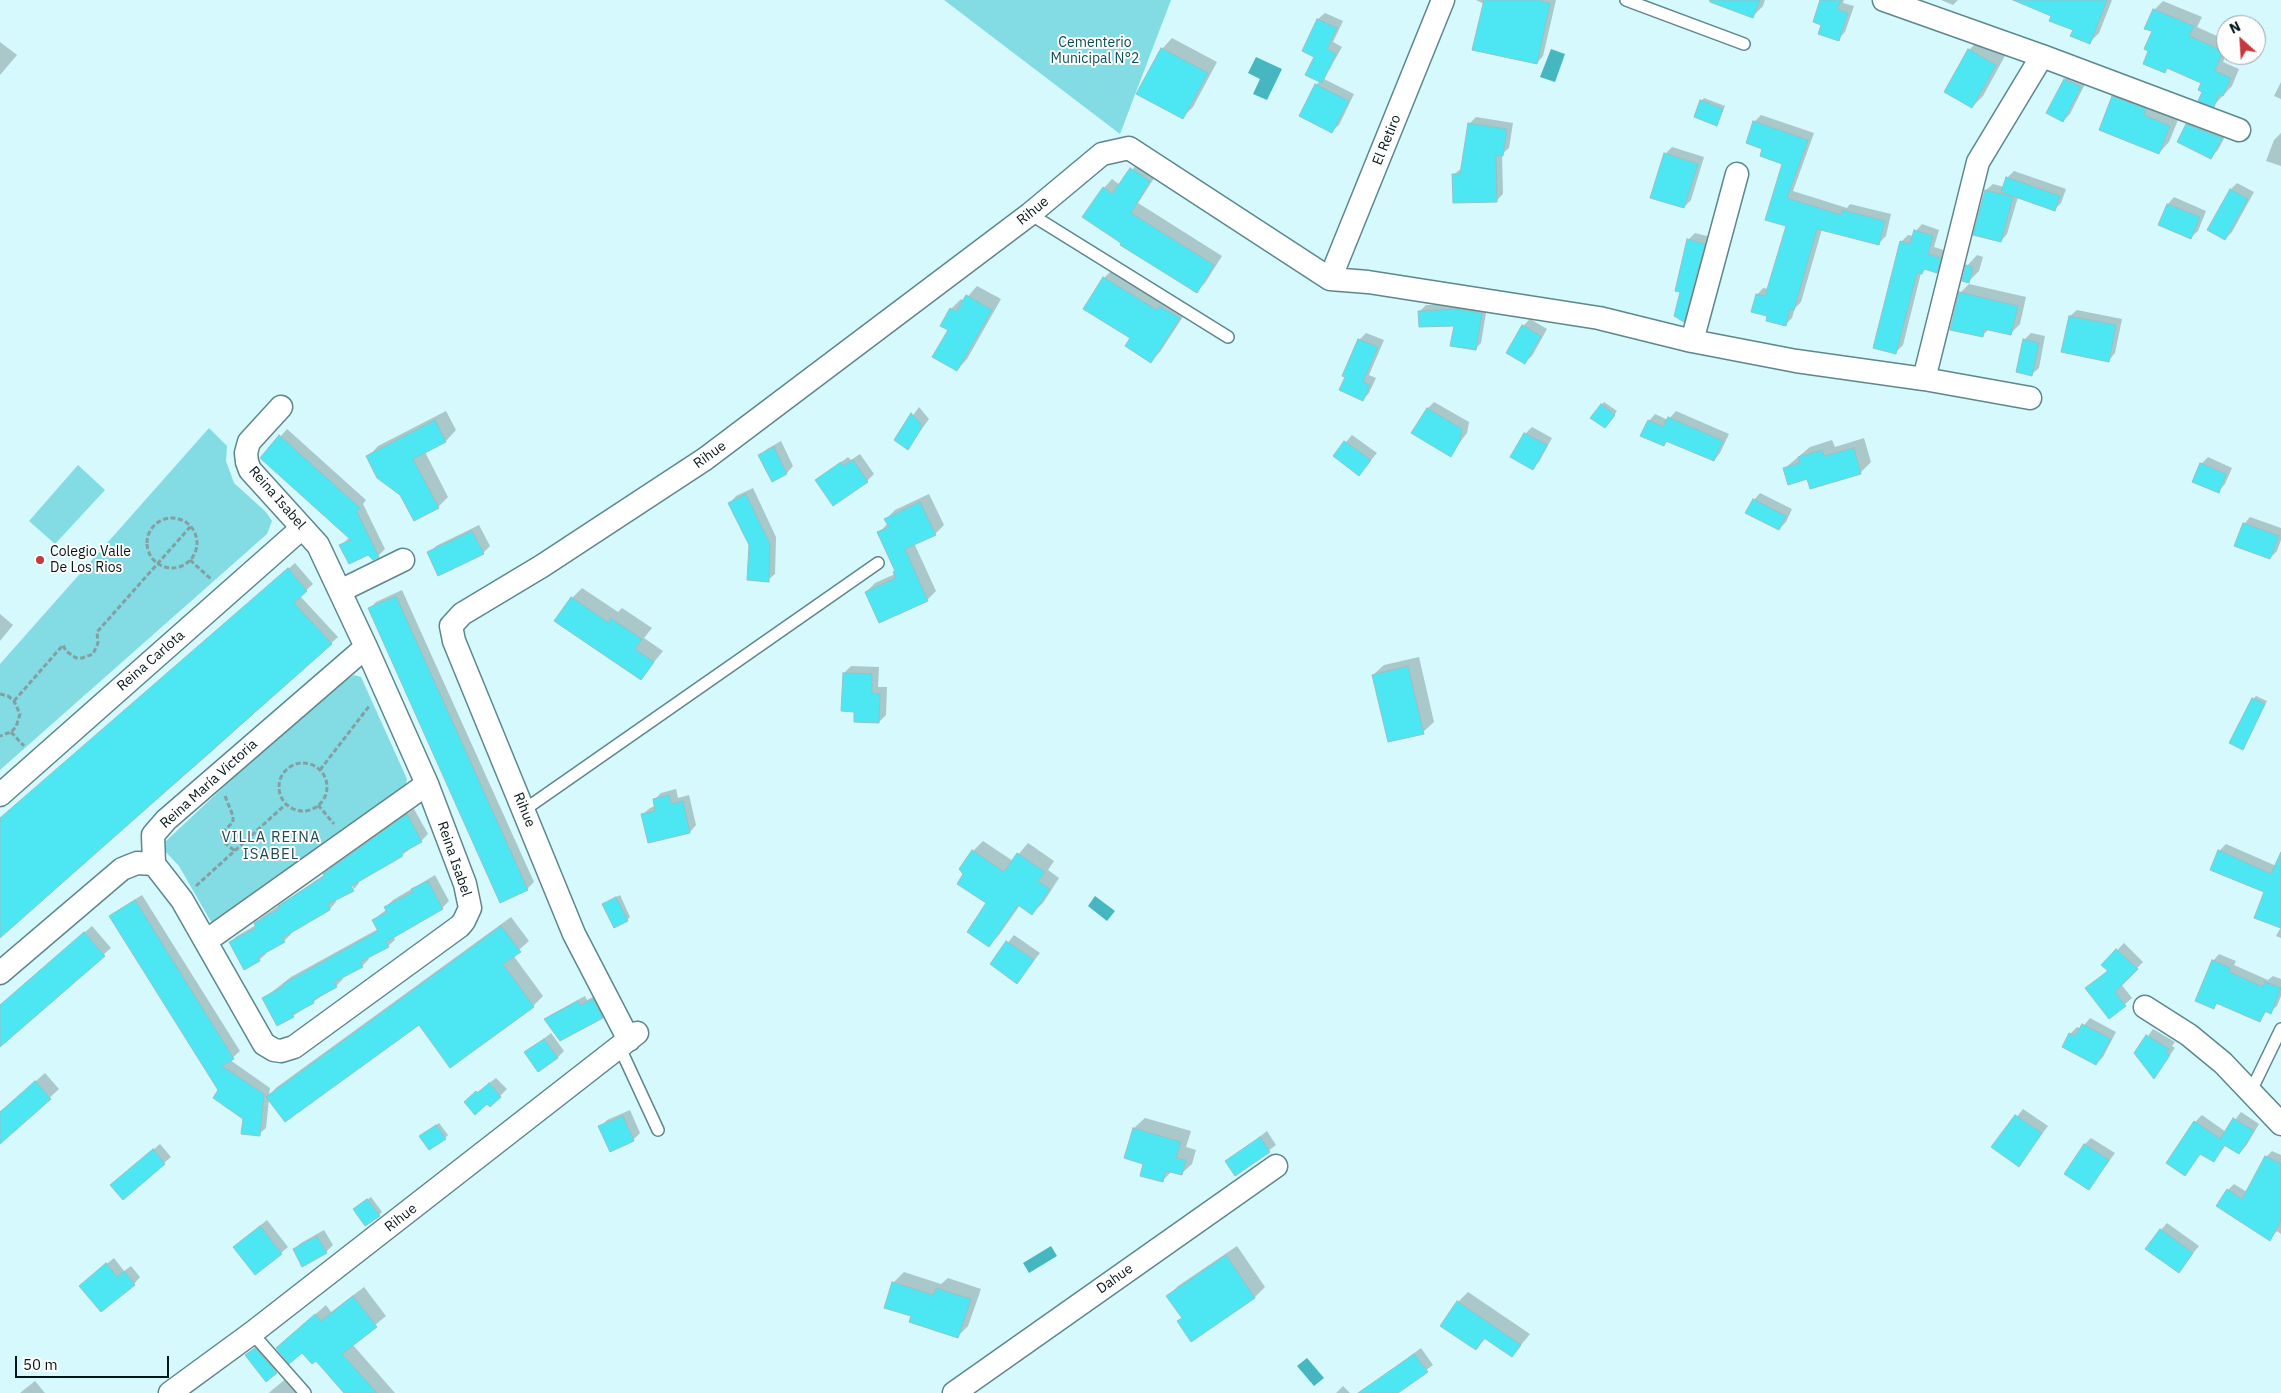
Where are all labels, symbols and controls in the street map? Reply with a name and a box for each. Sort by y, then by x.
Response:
north arrow [2216,15,2266,65]
text: N [2226,17,2243,38]
park label: Cementerio Municipal N°2 [1051,35,1139,68]
street label: El Retiro [1369,112,1405,168]
street label: Rihue [1014,193,1052,229]
street label: Rihue [690,438,730,472]
street label: Reina Isabel [245,463,309,533]
place label: Colegio Valle De Los Rios [50,544,131,576]
marker: Colegio Valle De Los Rios [34,554,46,566]
street label: Reina Carlota [114,627,188,695]
street label: Reina María Victoria [157,736,261,832]
street label: Rihue [509,790,539,830]
street label: Reina Isabel [433,819,475,899]
district label: VILLA REINA ISABEL [220,829,322,864]
street label: Rihue [382,1200,420,1236]
street label: Dahue [1094,1261,1136,1297]
scale bar [18,1346,171,1378]
text: 50 m [23,1355,58,1374]

